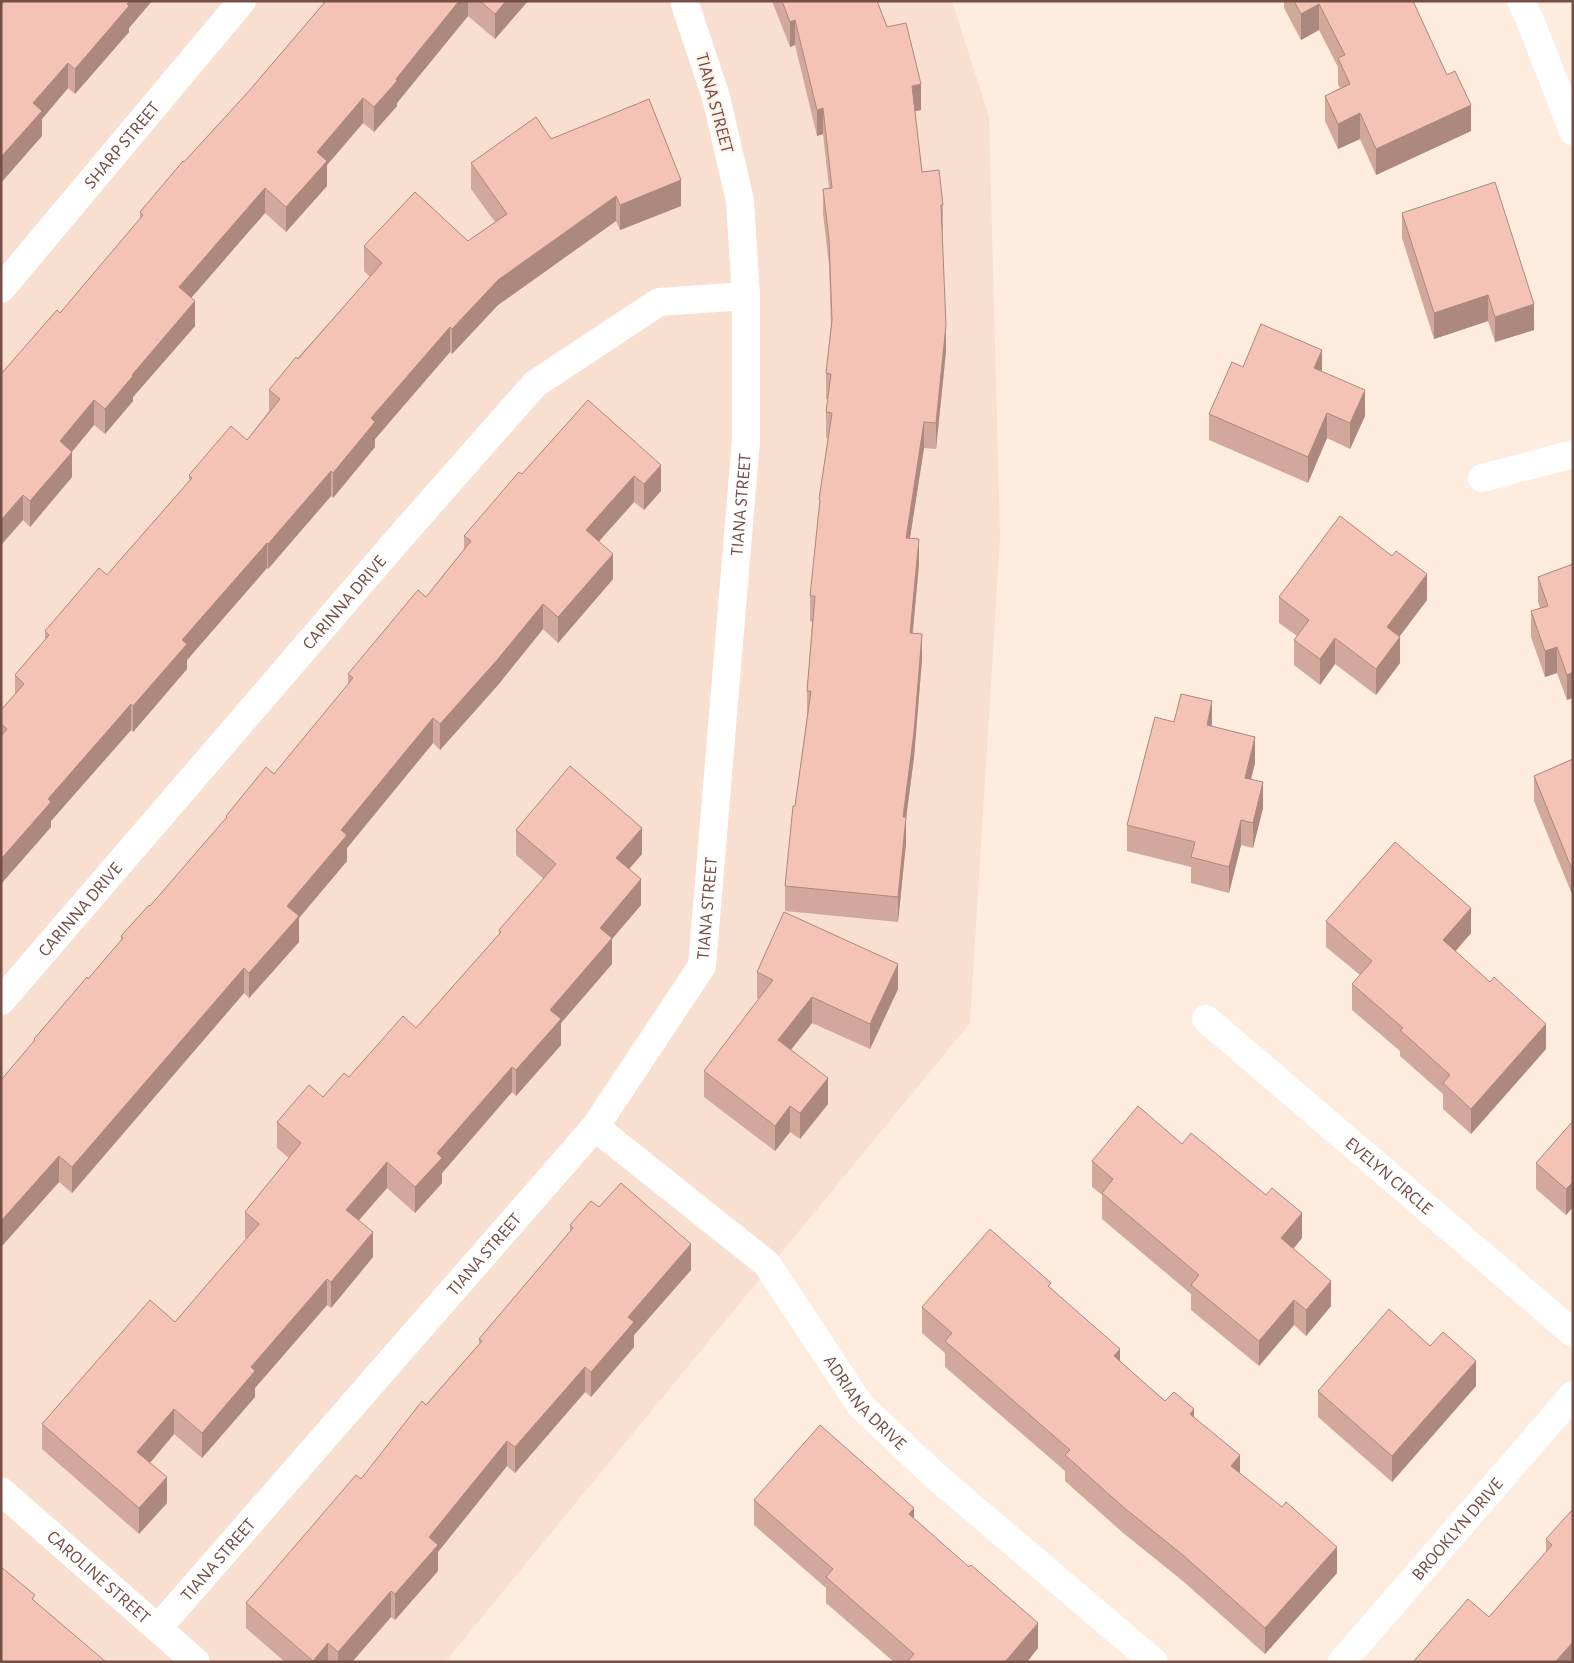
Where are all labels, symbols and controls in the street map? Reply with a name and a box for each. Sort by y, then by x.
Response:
street label: TIANA STREET [692,51,736,155]
street label: SHARP STREET [81,99,164,192]
street label: TIANA STREET [728,453,755,557]
street label: CARINNA DRIVE [300,552,390,653]
street label: TIANA STREET [695,856,721,960]
street label: CARINNA DRIVE [36,859,126,960]
street label: EVELYN CIRCLE [1341,1134,1436,1219]
street label: TIANA STREET [444,1210,526,1300]
street label: ADRIANA DRIVE [820,1352,909,1454]
street label: BROOKLYN DRIVE [1409,1475,1507,1584]
street label: TIANA STREET [178,1515,259,1605]
street label: CAROLINE STREET [43,1528,153,1627]

